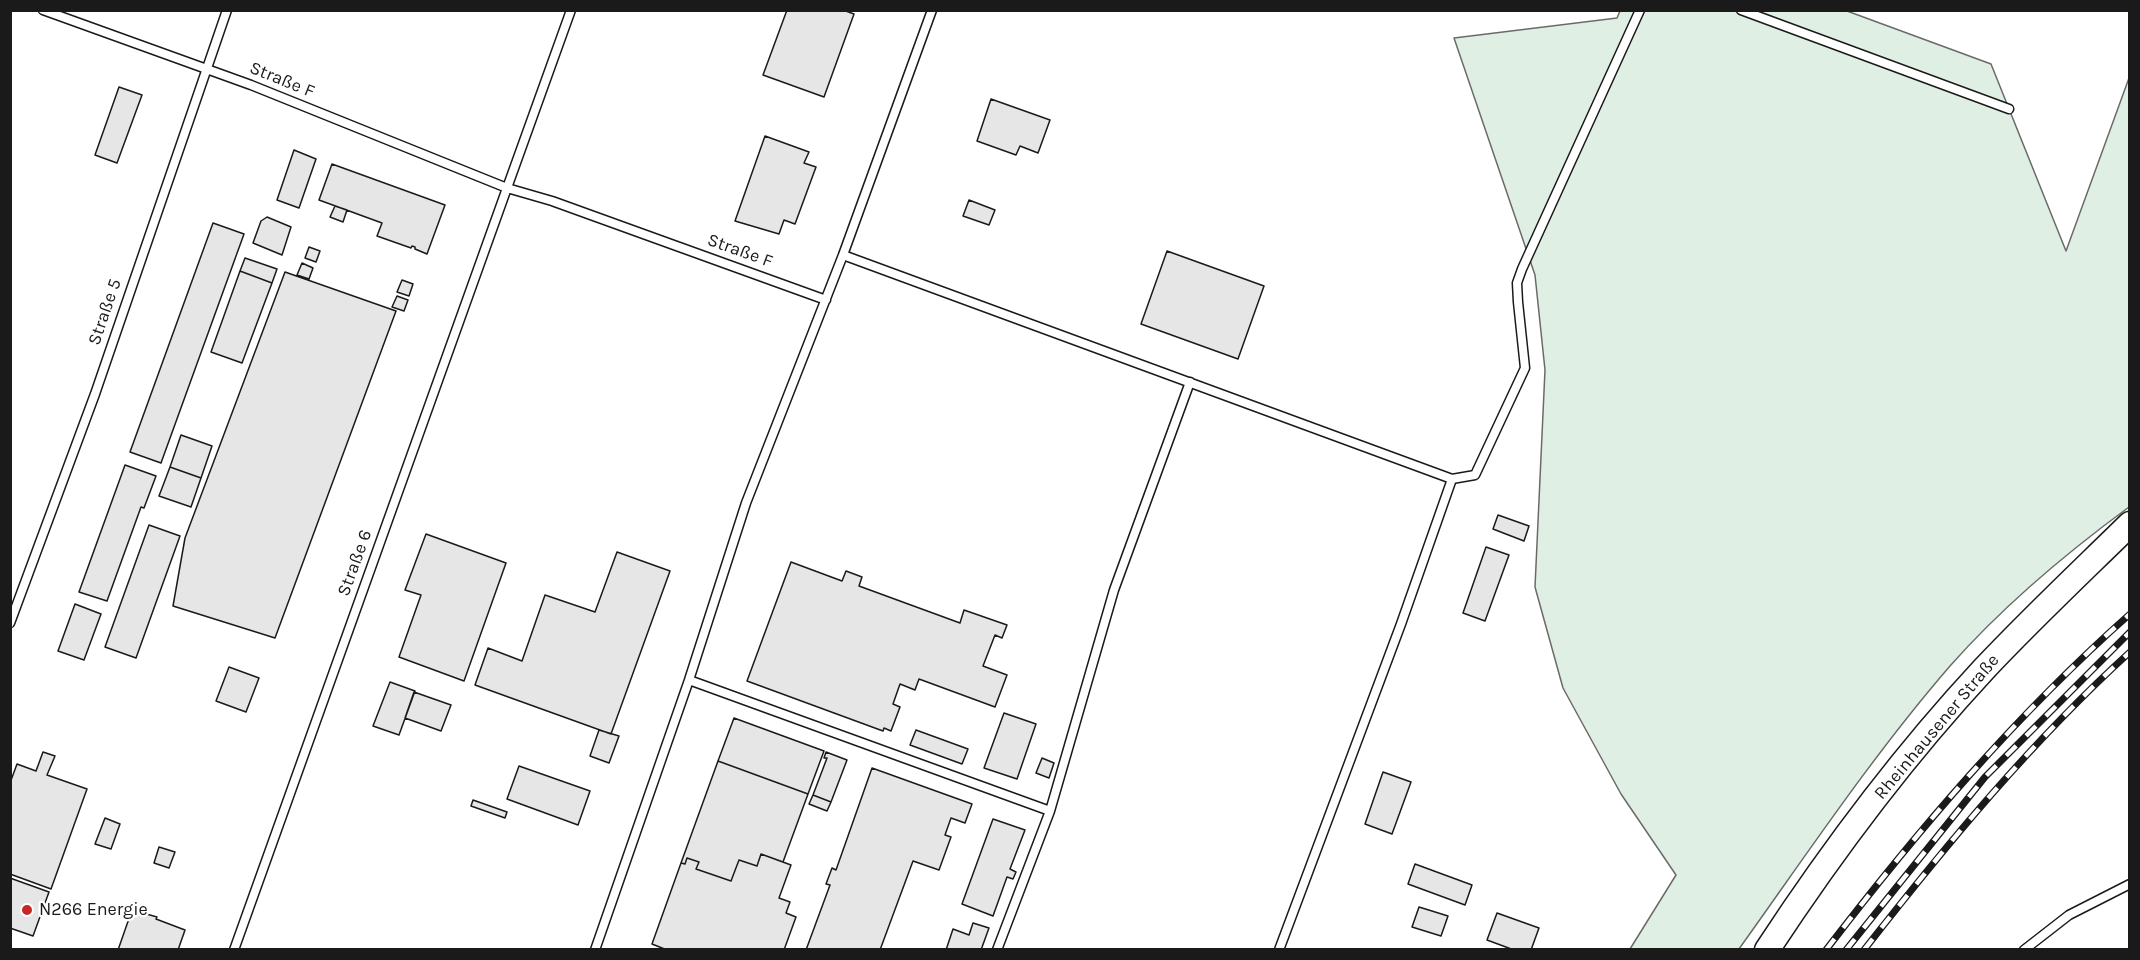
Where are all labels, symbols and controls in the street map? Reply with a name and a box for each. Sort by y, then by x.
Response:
street label: Straße F [246,57,318,103]
street label: Straße F [704,229,776,273]
street label: Straße 5 [84,276,126,348]
street label: Straße 6 [333,527,377,599]
street label: Rheinhausener Straße [1870,650,2004,804]
place label: N266 Energie [39,899,148,921]
marker: N266 Energie [20,903,34,917]

